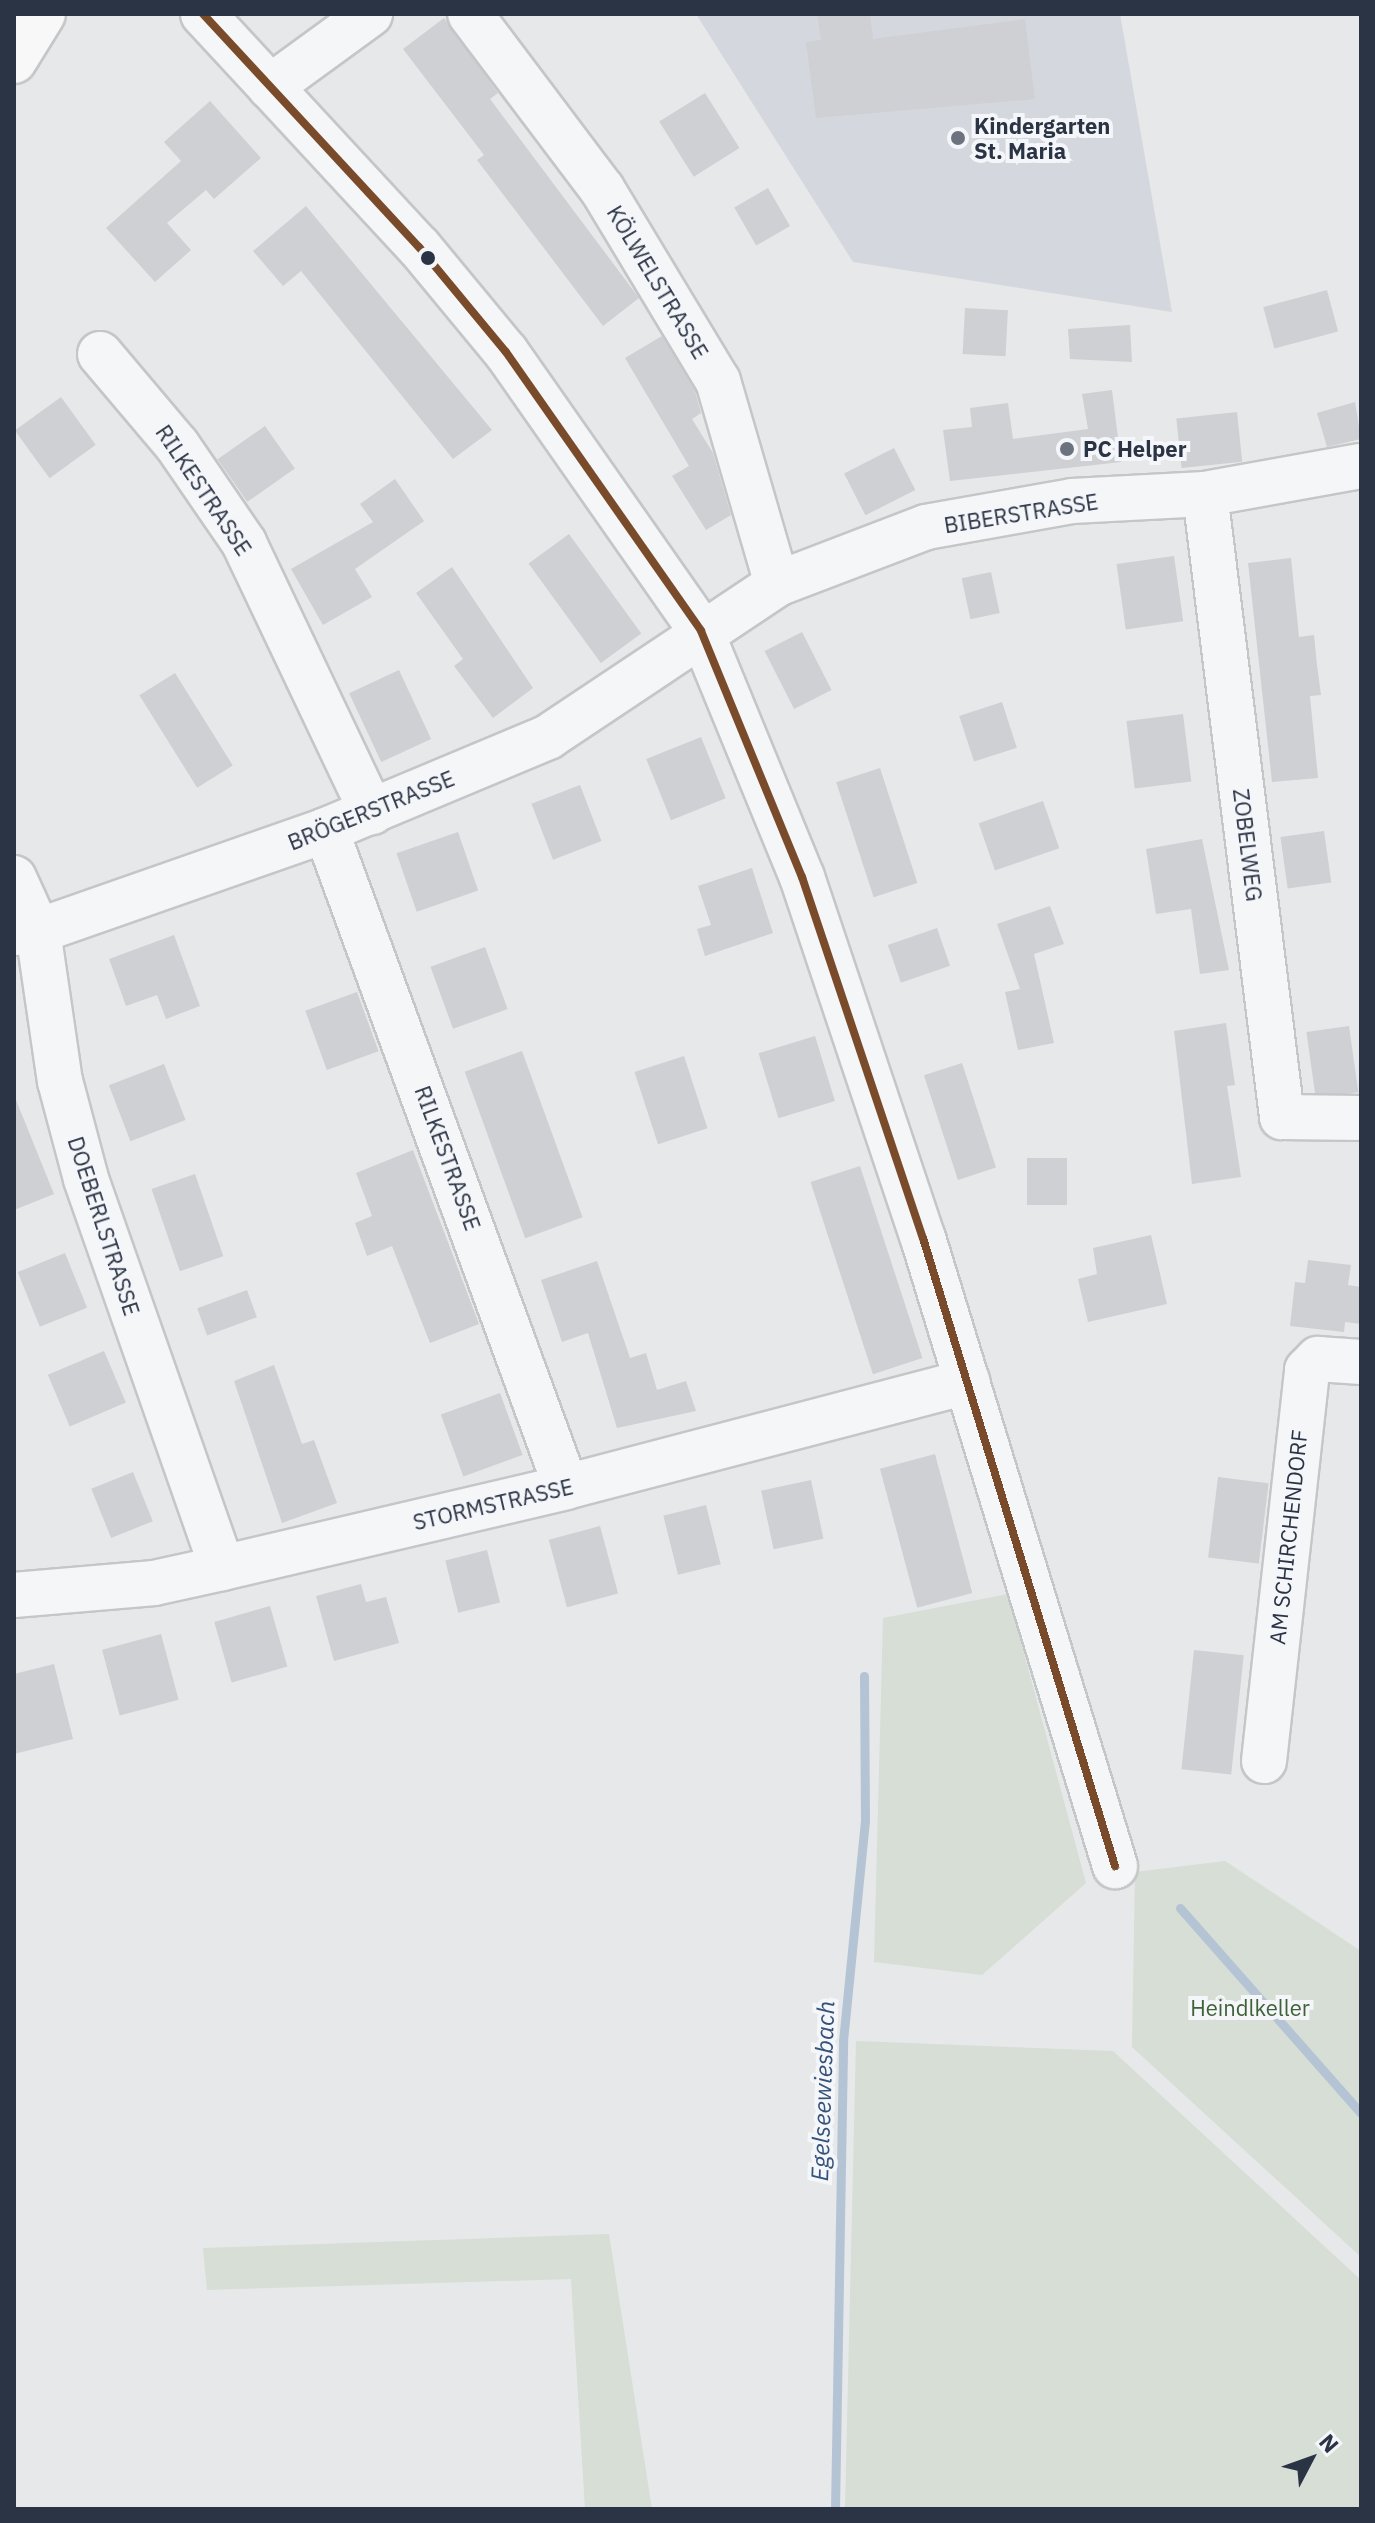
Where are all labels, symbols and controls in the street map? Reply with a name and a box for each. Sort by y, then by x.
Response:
place label: Kindergarten St. Maria [974,112,1110,164]
marker: Kindergarten St. Maria [949,129,967,147]
street label: KÖLWELSTRASSE [602,200,714,364]
unlabelled marker [420,250,436,266]
street label: RILKESTRASSE [151,420,257,560]
place label: PC Helper [1083,436,1187,462]
marker: PC Helper [1058,440,1076,458]
street label: BIBERSTRASSE [942,488,1100,538]
street label: BRÖGERSTRASSE [284,765,458,855]
street label: ZOBELWEG [1228,787,1268,903]
street label: RILKESTRASSE [410,1082,486,1234]
street label: DOEBERLSTRASSE [63,1133,145,1319]
street label: AM SCHIRCHENDORF [1264,1428,1312,1646]
street label: STORMSTRASSE [410,1473,576,1535]
park label: Heindlkeller [1190,1995,1310,2021]
water label: Egelseewiesbach [805,2000,841,2182]
north arrow [1271,2419,1351,2499]
text: N [1313,2427,1346,2458]

